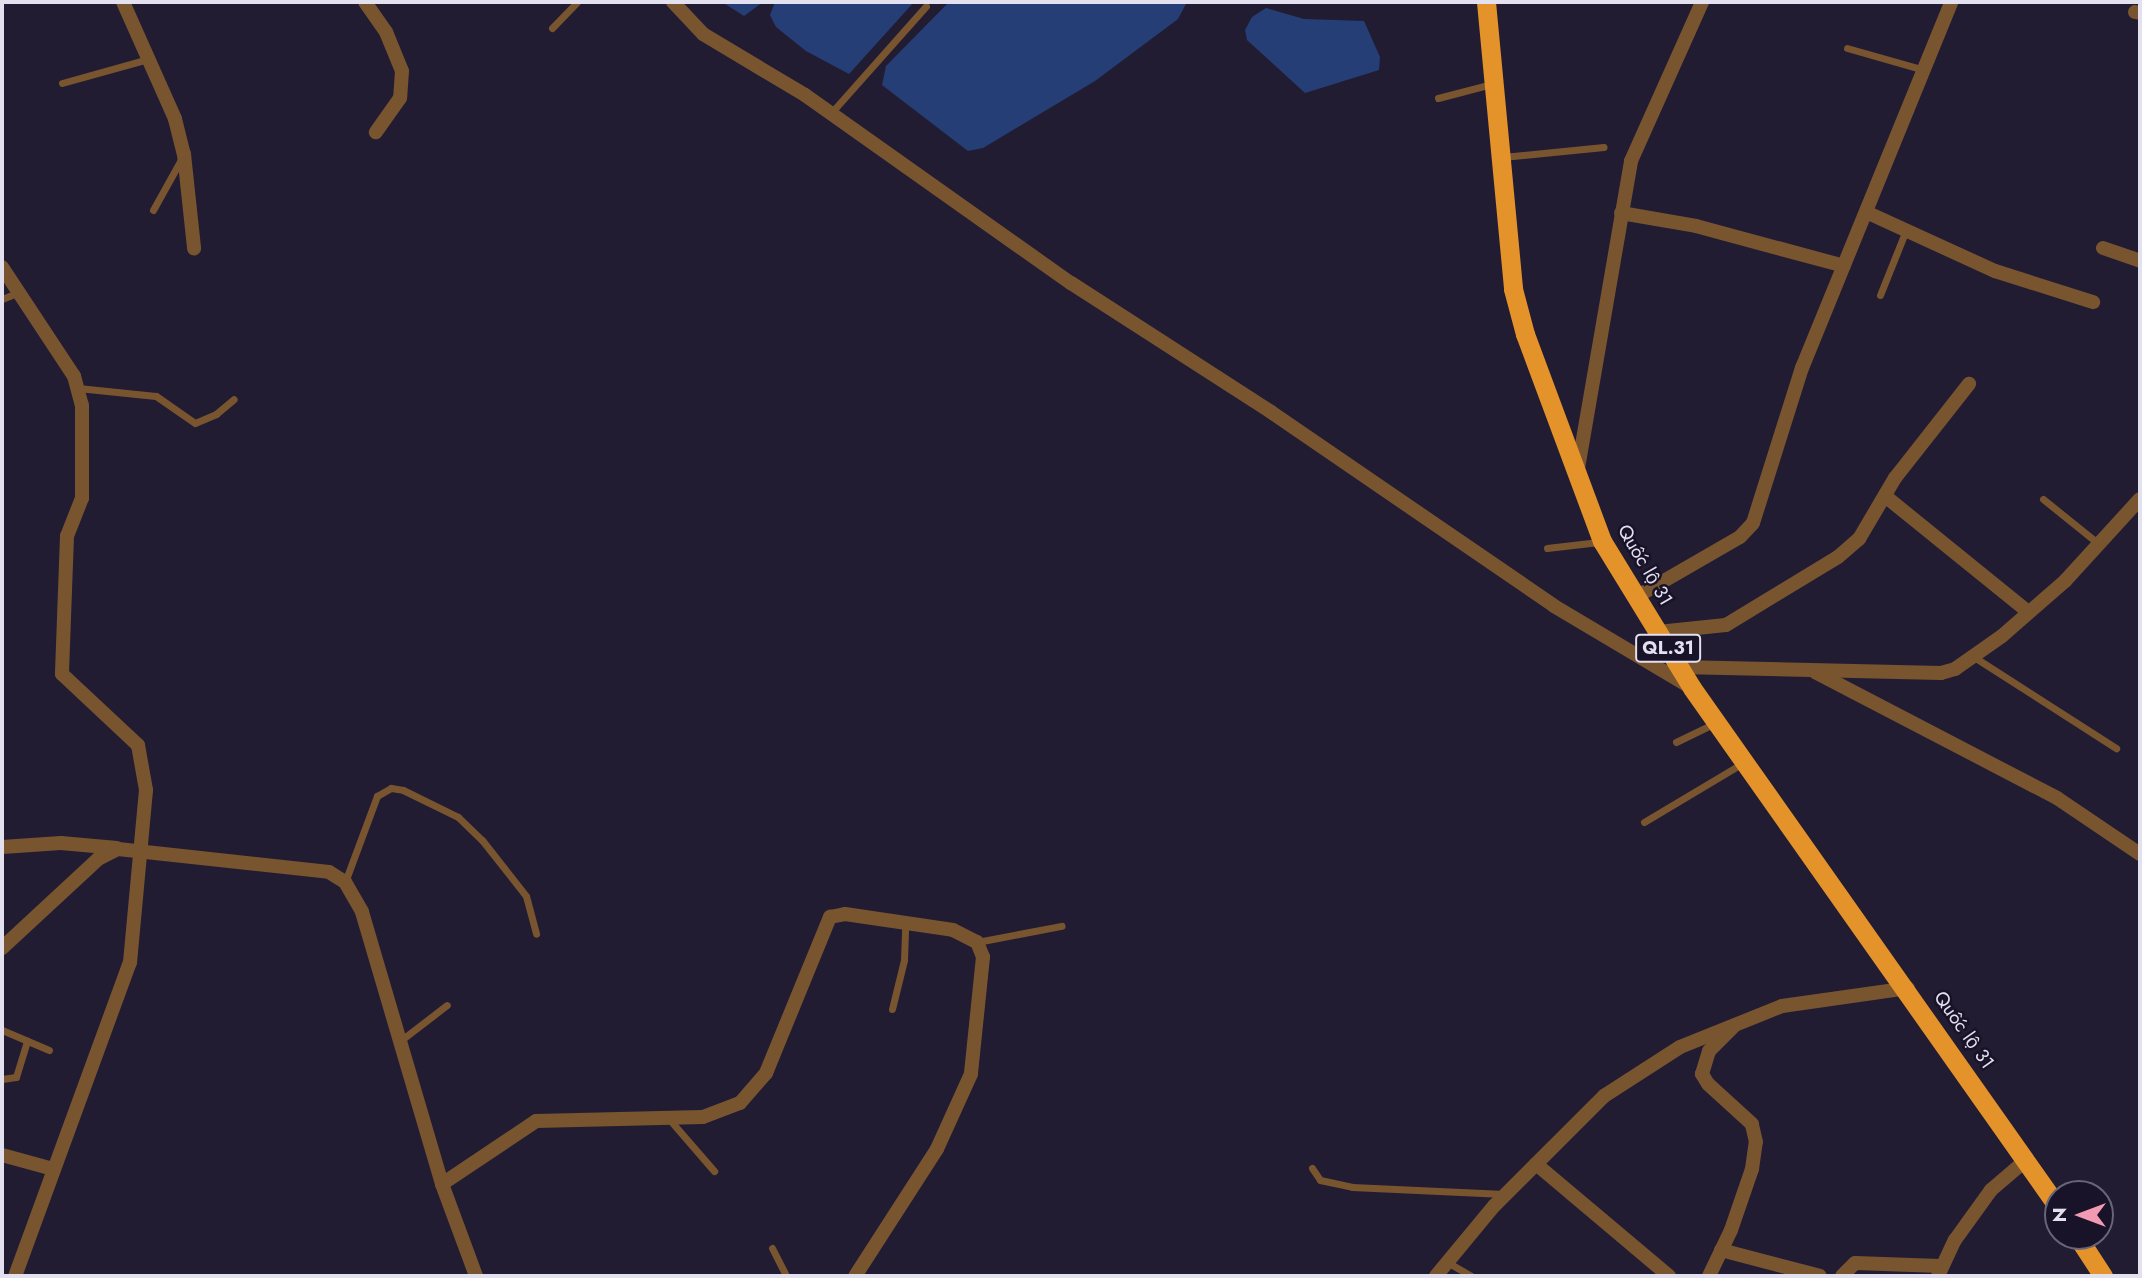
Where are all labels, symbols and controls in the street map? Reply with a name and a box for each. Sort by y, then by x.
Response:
street label: Quốc lộ 31 [1613,520,1677,610]
road number: QL.31 [1635,634,1701,662]
street label: Quốc lộ 31 [1929,987,1999,1073]
north arrow [2044,1180,2114,1250]
text: N [2046,1207,2073,1223]

